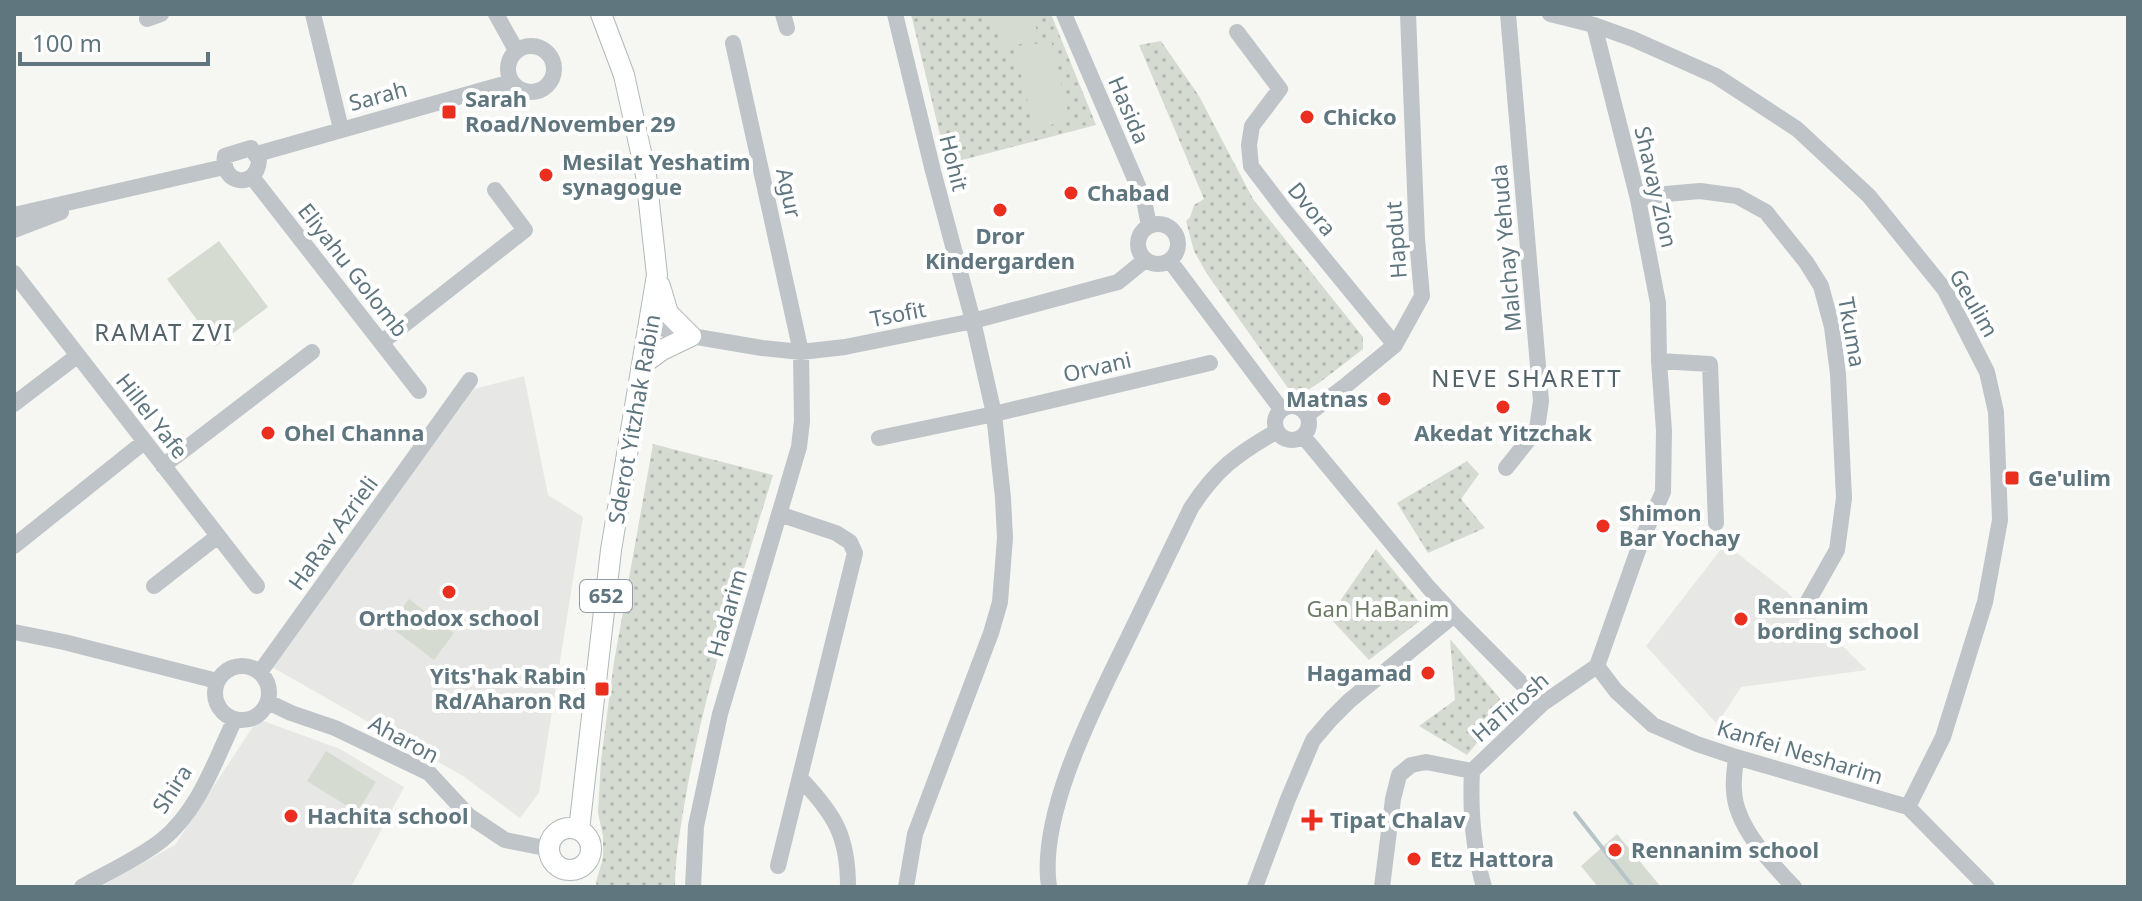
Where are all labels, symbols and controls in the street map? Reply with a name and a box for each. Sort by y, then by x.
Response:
scale bar [20,16,208,66]
text: 100 m [32,26,102,59]
street label: Hasida [1102,71,1158,148]
street label: Sarah [345,73,410,117]
place label: Sarah Road/November 29 [465,83,676,138]
place label: Chicko [1323,101,1397,131]
marker: Sarah Road/November 29 [440,103,458,121]
marker: Chicko [1298,108,1316,126]
street label: Shavay Zion [1628,123,1685,250]
street label: Hohit [934,132,976,194]
place label: Mesilat Yeshatim synagogue [562,146,750,201]
street label: Malchay Yehuda [1483,163,1527,333]
street label: Agur [770,165,810,221]
marker: Mesilat Yeshatim synagogue [537,166,555,184]
street label: Dvora [1282,175,1344,242]
place label: Chabad [1087,177,1170,207]
marker: Chabad [1062,184,1080,202]
street label: Eliyahu Golomb [292,196,416,343]
street label: Hapdut [1377,200,1413,280]
marker: Dror Kindergarden [991,201,1009,219]
place label: Dror Kindergarden [925,220,1075,275]
street label: Geulim [1943,263,2006,342]
street label: Tsofit [867,293,928,333]
street label: Tkuma [1832,295,1874,369]
street label: Sderot Yitzhak Rabin [600,312,666,526]
district label: RAMAT ZVI [94,315,234,348]
street label: Orvani [1060,344,1134,388]
district label: NEVE SHARETT [1431,361,1623,394]
street label: Hillel Yafe [110,366,196,464]
place label: Matnas [1286,383,1368,413]
marker: Matnas [1375,390,1393,408]
marker: Akedat Yitzchak [1494,398,1512,416]
place label: Ohel Channa [284,417,425,447]
place label: Akedat Yitzchak [1414,417,1592,447]
marker: Ohel Channa [259,424,277,442]
place label: Ge'ulim [2028,462,2111,492]
street label: HaRav Azrieli [281,469,384,596]
marker: Ge'ulim [2003,469,2021,487]
place label: Shimon Bar Yochay [1619,497,1741,552]
marker: Shimon Bar Yochay [1594,517,1612,535]
street label: Hadarim [699,565,753,660]
road number: 652 [580,580,632,612]
marker: Orthodox school [440,583,458,601]
place label: Rennanim bording school [1757,590,1919,645]
park label: Gan HaBanim [1307,593,1449,623]
place label: Orthodox school [358,602,540,632]
marker: Rennanim bording school [1732,610,1750,628]
place label: Hagamad [1306,657,1412,687]
place label: Yits'hak Rabin Rd/Aharon Rd [430,660,586,715]
marker: Hagamad [1419,664,1437,682]
street label: HaTirosh [1465,665,1554,748]
marker: Yits'hak Rabin Rd/Aharon Rd [593,680,611,698]
street label: Aharon [364,707,445,769]
street label: Kanfei Nesharim [1714,712,1887,791]
street label: Shira [144,758,198,819]
place label: Hachita school [307,800,468,830]
place label: Tipat Chalav [1330,804,1466,834]
marker: Hachita school [282,807,300,825]
marker: Tipat Chalav [1301,809,1323,831]
place label: Rennanim school [1631,834,1819,864]
marker: Rennanim school [1606,841,1624,859]
place label: Etz Hattora [1430,843,1554,873]
marker: Etz Hattora [1405,850,1423,868]

